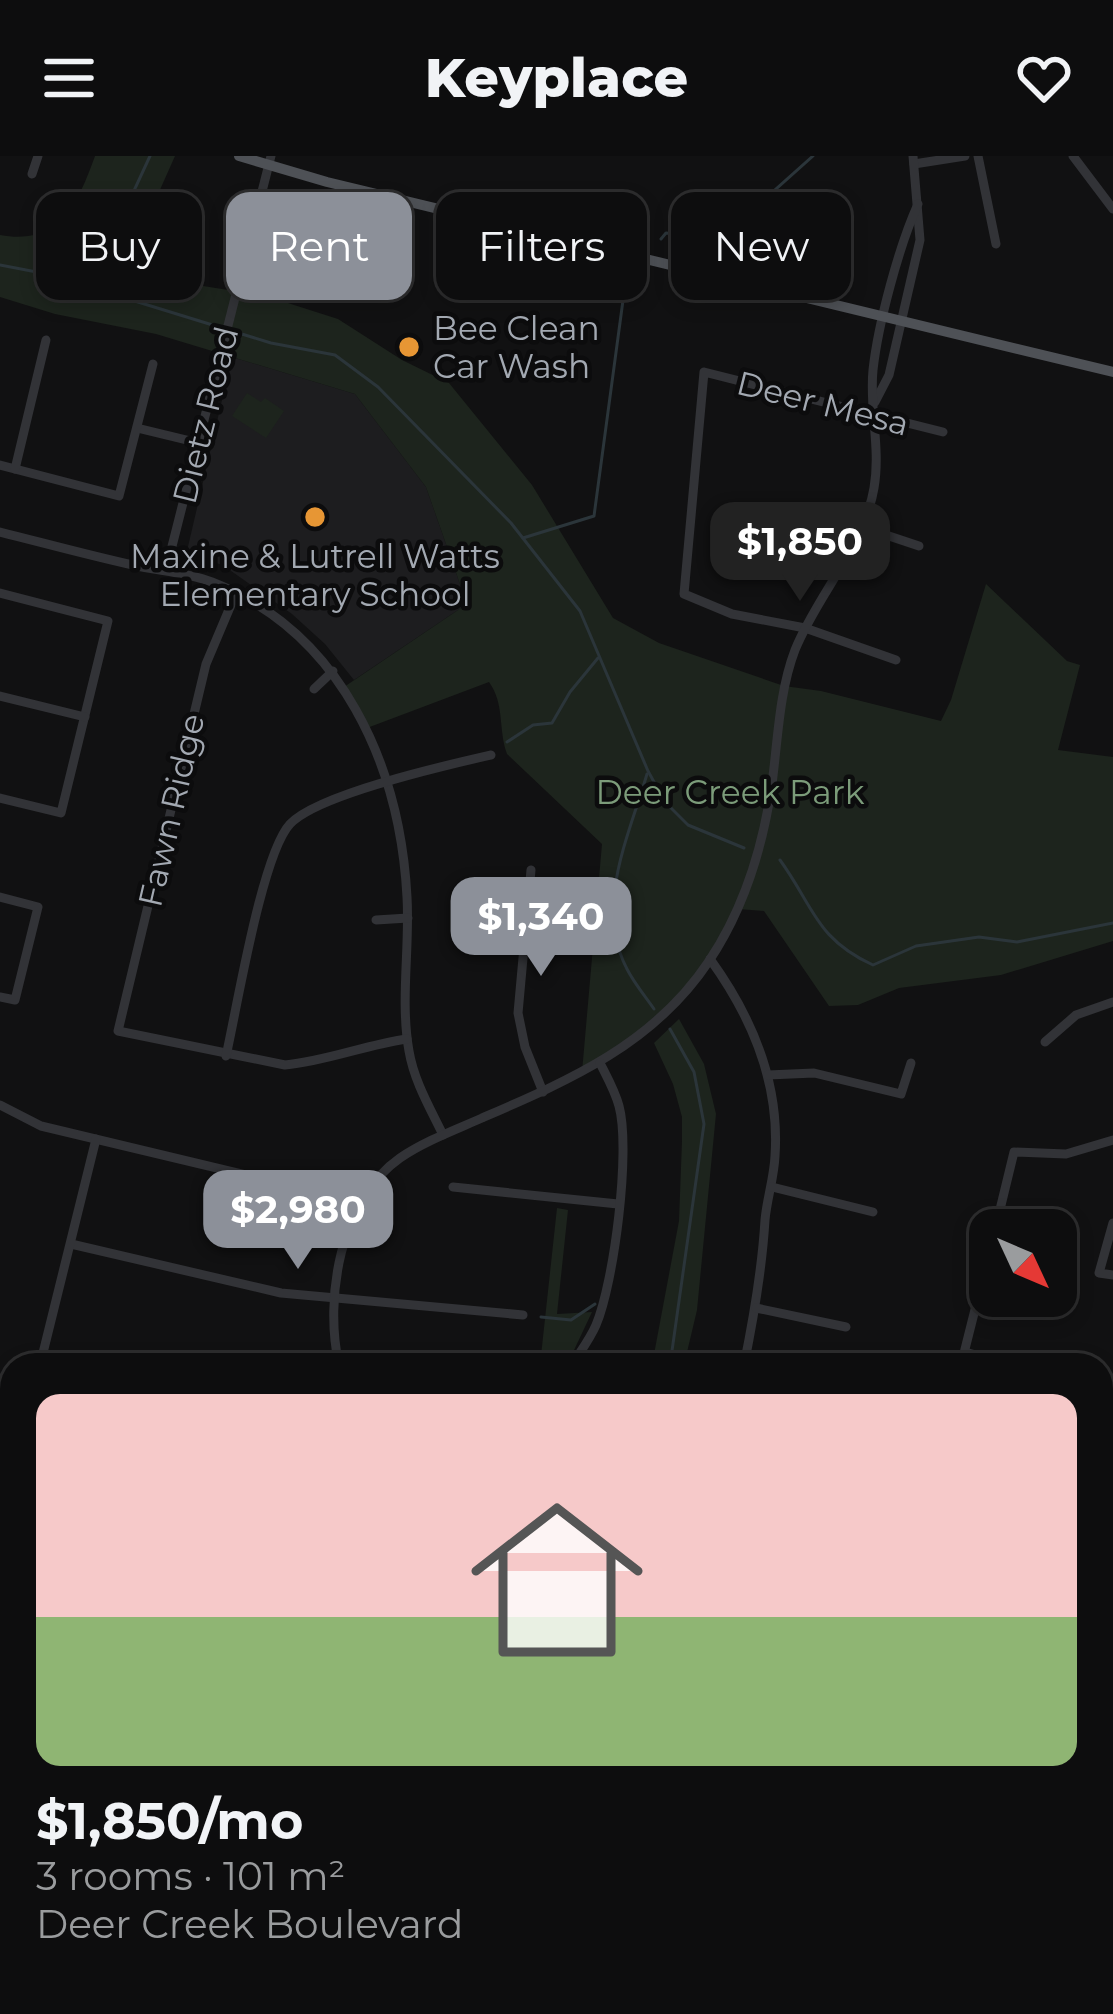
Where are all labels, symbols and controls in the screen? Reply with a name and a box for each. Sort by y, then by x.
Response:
icon: menu [36,45,102,111]
text: Keyplace [425,45,688,111]
icon: heart [1011,45,1077,111]
chip: Buy [36,192,202,300]
chip: Rent [226,192,412,300]
chip: Filters [436,192,647,300]
chip: New [671,192,851,300]
place label: Bee Clean Car Wash [433,308,600,386]
street label: Dietz Road [164,322,246,508]
marker: Bee Clean Car Wash [396,334,422,360]
street label: Deer Mesa [733,362,913,444]
pin: $1,850 [702,502,898,604]
marker: Maxine & Lutrell Watts Elementary School [302,504,328,530]
text: $1,850 [737,517,863,565]
place label: Maxine & Lutrell Watts Elementary School [130,536,500,614]
street label: Fawn Ridge [129,710,213,910]
park label: Deer Creek Park [596,772,865,812]
pin: $1,340 [443,877,639,979]
text: $1,340 [478,892,604,940]
pin: $2,980 [200,1170,396,1272]
text: $2,980 [230,1185,366,1233]
north arrow [969,1209,1077,1317]
map controls [969,1209,1077,1317]
icon: home [449,1472,665,1688]
text: $1,850/mo [36,1790,303,1852]
text: 3 rooms · 101 m² [36,1852,345,1900]
text: Deer Creek Boulevard [36,1900,463,1948]

